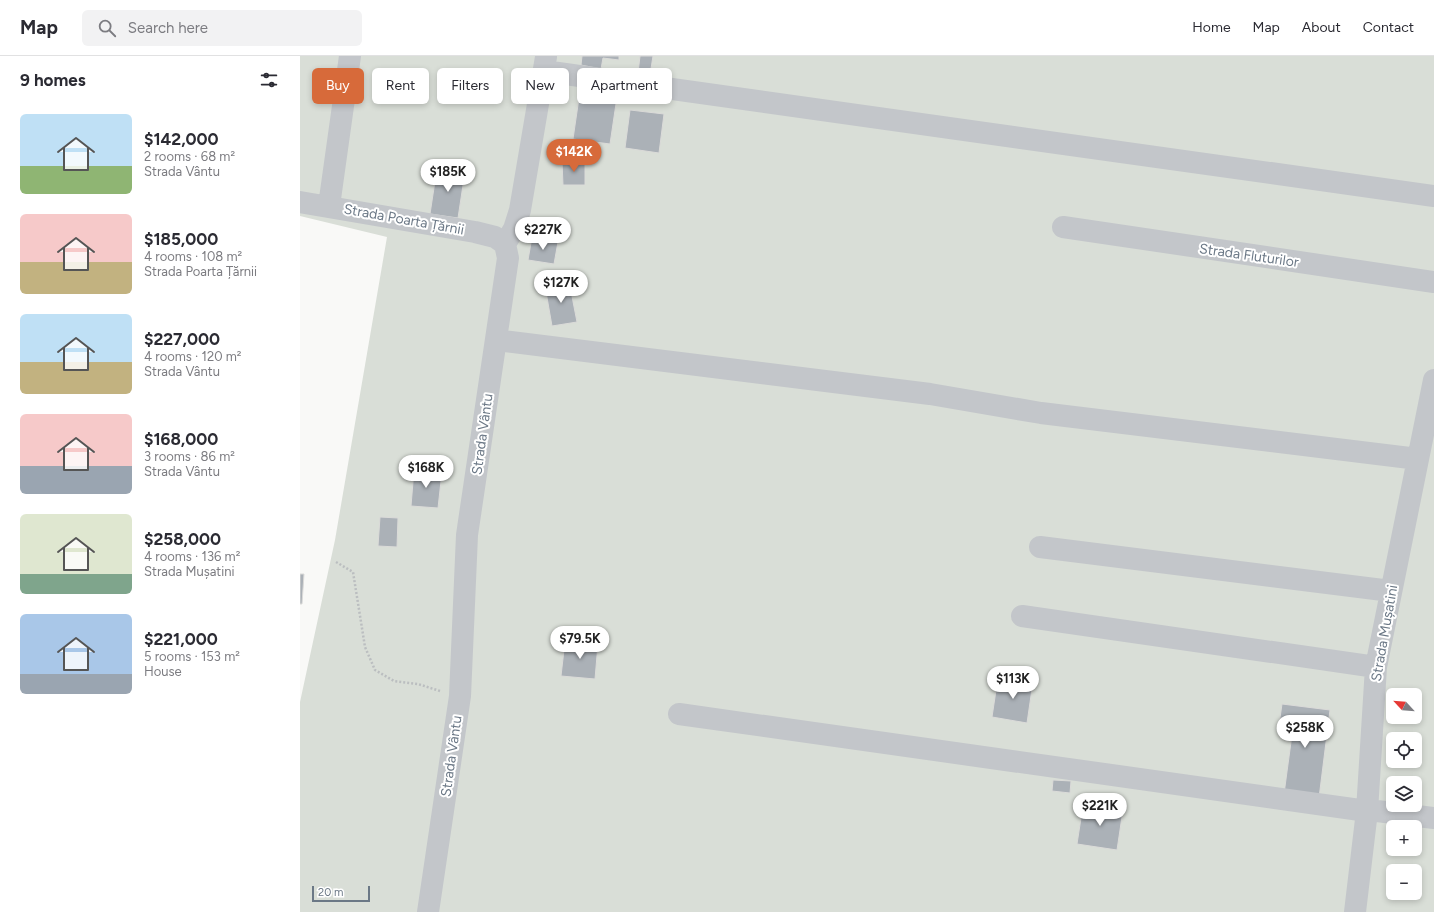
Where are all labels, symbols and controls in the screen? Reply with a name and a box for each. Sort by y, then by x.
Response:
search box [82,10,362,46]
text: Map [20,16,58,39]
icon: search [96,17,118,39]
text: Search here [128,19,208,37]
text: Home [1192,19,1231,36]
text: Map [1253,19,1280,36]
text: About [1302,19,1341,36]
text: Contact [1363,19,1414,36]
chip: Buy [312,68,364,104]
chip: Rent [372,68,429,104]
chip: Filters [437,68,503,104]
chip: New [511,68,569,104]
chip: Apartment [577,68,672,104]
icon: filters [258,69,280,91]
text: 9 homes [20,70,86,90]
text: $142,000 [144,129,219,149]
icon: home [52,130,100,178]
pin: $142K [546,139,602,173]
text: $142K [555,144,593,159]
text: 2 rooms · 68 m² [144,149,235,164]
pin: $185K [420,159,476,193]
text: Strada Vântu [144,164,220,179]
text: $185K [430,164,466,179]
street label: Strada Poarta Țărnii [342,201,465,238]
pin: $227K [515,217,571,251]
text: $227K [524,222,562,237]
text: $185,000 [144,229,218,249]
icon: home [52,230,100,278]
street label: Strada Fluturilor [1198,240,1300,271]
text: 4 rooms · 108 m² [144,249,242,264]
text: Strada Poarta Țărnii [144,264,257,279]
pin: $127K [533,270,589,304]
text: $127K [543,275,579,290]
text: $227,000 [144,329,220,349]
icon: home [52,330,100,378]
text: 4 rooms · 120 m² [144,349,242,364]
text: Strada Vântu [144,364,220,379]
street label: Strada Vântu [468,392,497,476]
text: $168,000 [144,429,218,449]
icon: home [52,430,100,478]
text: 3 rooms · 86 m² [144,449,235,464]
pin: $168K [398,455,454,489]
text: $168K [408,460,444,475]
text: Strada Vântu [144,464,220,479]
text: $258,000 [144,529,221,549]
icon: home [52,530,100,578]
text: 4 rooms · 136 m² [144,549,240,564]
text: Strada Mușatini [144,564,235,579]
street label: Strada Mușatini [1368,584,1401,683]
pin: $79.5K [547,626,613,660]
text: $221,000 [144,629,218,649]
icon: home [52,630,100,678]
text: $79.5K [559,631,601,646]
text: 5 rooms · 153 m² [144,649,240,664]
text: House [144,664,182,679]
pin: $113K [985,666,1041,700]
text: $113K [996,671,1030,686]
north arrow [1386,688,1422,724]
map controls [1386,688,1422,900]
street label: Strada Vântu [437,714,466,798]
pin: $258K [1277,715,1333,749]
text: $258K [1286,720,1324,735]
button: locate [1386,732,1422,768]
button: layers [1386,776,1422,812]
pin: $221K [1072,793,1128,827]
text: $221K [1082,798,1118,813]
button: + [1386,820,1422,856]
button: − [1386,864,1422,900]
scale bar [312,884,370,903]
text: 20 m [318,886,343,899]

